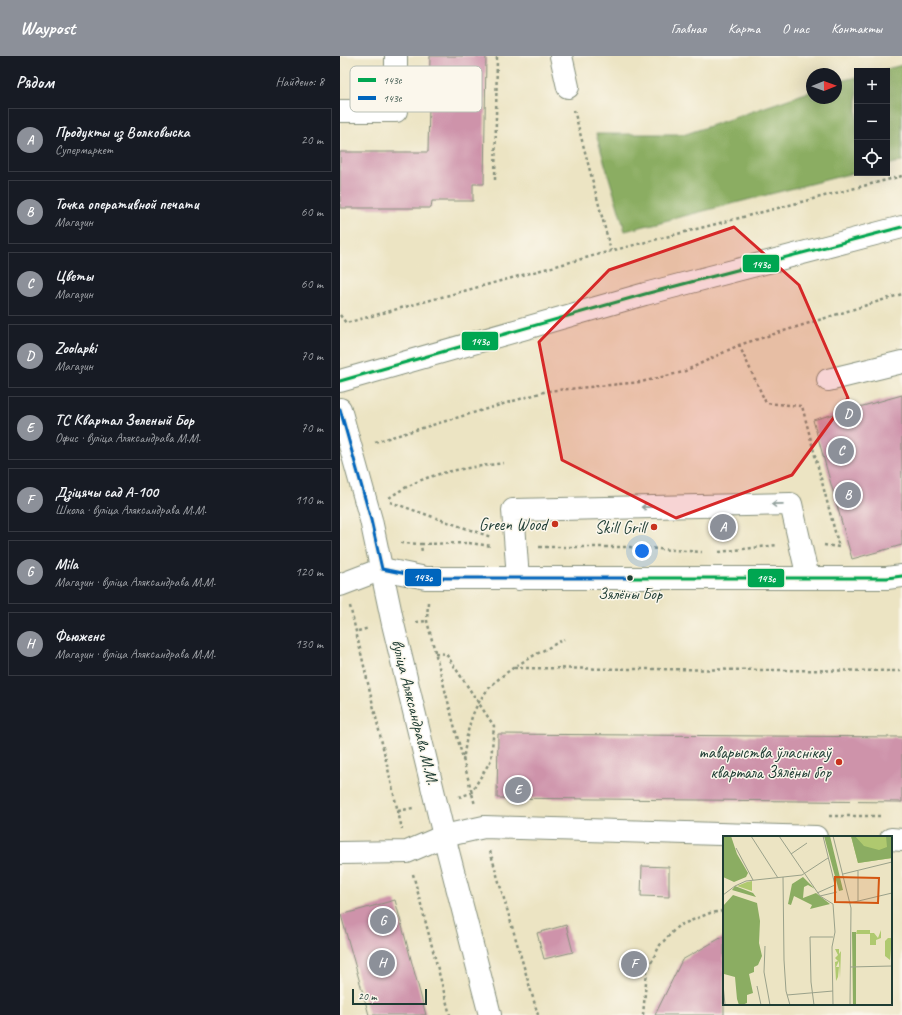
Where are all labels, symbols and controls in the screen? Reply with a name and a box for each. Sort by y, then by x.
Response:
text: Waypost [20,16,75,40]
text: Главная [671,20,706,37]
text: Карта [728,20,760,37]
text: О нас [782,20,809,37]
text: Контакты [831,20,882,37]
legend [350,66,482,112]
north arrow [806,68,842,104]
map controls [854,68,890,176]
button: + [854,68,890,104]
text: Рядом [16,72,54,93]
text: 143c [383,73,403,87]
text: Найдено: 8 [276,74,324,90]
text: 143с [383,91,403,105]
button: − [854,104,890,140]
text: Продукты из Волковыска [55,123,189,142]
text: A [27,132,33,148]
text: 20 m [301,132,323,148]
button: locate [854,140,890,176]
text: Супермаркет [55,142,113,158]
text: Точка оперативной печати [55,195,199,214]
text: B [27,204,33,220]
text: 60 m [301,204,323,220]
text: Магазин [55,214,93,230]
line badge: 143c [742,254,780,273]
text: 143c [752,257,771,271]
text: Цветы [55,267,93,286]
text: C [27,276,33,292]
text: 60 m [301,276,323,292]
text: Магазин [55,286,93,302]
line badge: 143c [461,331,499,351]
text: 143c [471,334,490,348]
text: Zoolapki [55,339,96,358]
text: D [26,348,34,364]
text: 70 m [301,348,323,364]
text: Магазин [55,358,93,374]
pin: D [835,399,861,429]
text: ТС Квартал Зеленый Бор [55,411,194,430]
text: E [27,420,33,436]
text: 70 m [301,420,323,436]
text: Офис · вуліца Аляксандрава М.М. [55,430,201,446]
pin: C [828,436,854,466]
pin: B [835,480,861,510]
text: Дзіцячы сад А-100 [55,483,158,502]
text: F [27,492,33,508]
text: 110 m [295,492,323,508]
one-way arrow [771,500,784,508]
text: Школа · вуліца Аляксандрава М.М. [55,502,206,518]
one-way arrow [641,503,654,511]
pin: A [710,512,736,542]
place label: Green Wood [479,514,549,535]
place label: Skill Grill [595,517,649,538]
marker: Green Wood [550,519,560,529]
marker: Skill Grill [649,522,659,532]
your location [632,541,652,561]
text: Mila [55,555,78,574]
text: G [27,564,33,580]
text: 120 m [295,564,323,580]
line badge: 143с [404,568,442,587]
line badge: 143c [747,568,785,588]
text: 143с [414,570,433,584]
text: 143c [757,571,776,585]
marker: Зялёны Бор [625,573,635,583]
text: Магазин · вуліца Аляксандрава М.М. [55,574,216,590]
place label: Зялёны Бор [598,584,663,604]
text: Фьюженс [55,627,104,646]
text: H [26,636,34,652]
text: 130 m [295,636,323,652]
street label: вуліца Аляксандрава М.М. [387,637,443,787]
text: Магазин · вуліца Аляксандрава М.М. [55,646,216,662]
place label: таварыства ўласнікаў квартала Зялёны бор [699,742,833,783]
marker: таварыства ўласнікаў квартала Зялёны бор [834,757,844,767]
pin: E [505,775,531,805]
inset map [723,836,892,1005]
pin: G [370,906,396,936]
pin: H [369,948,395,978]
pin: F [621,949,647,979]
scale bar [352,987,427,1006]
text: 20 m [358,989,377,1003]

